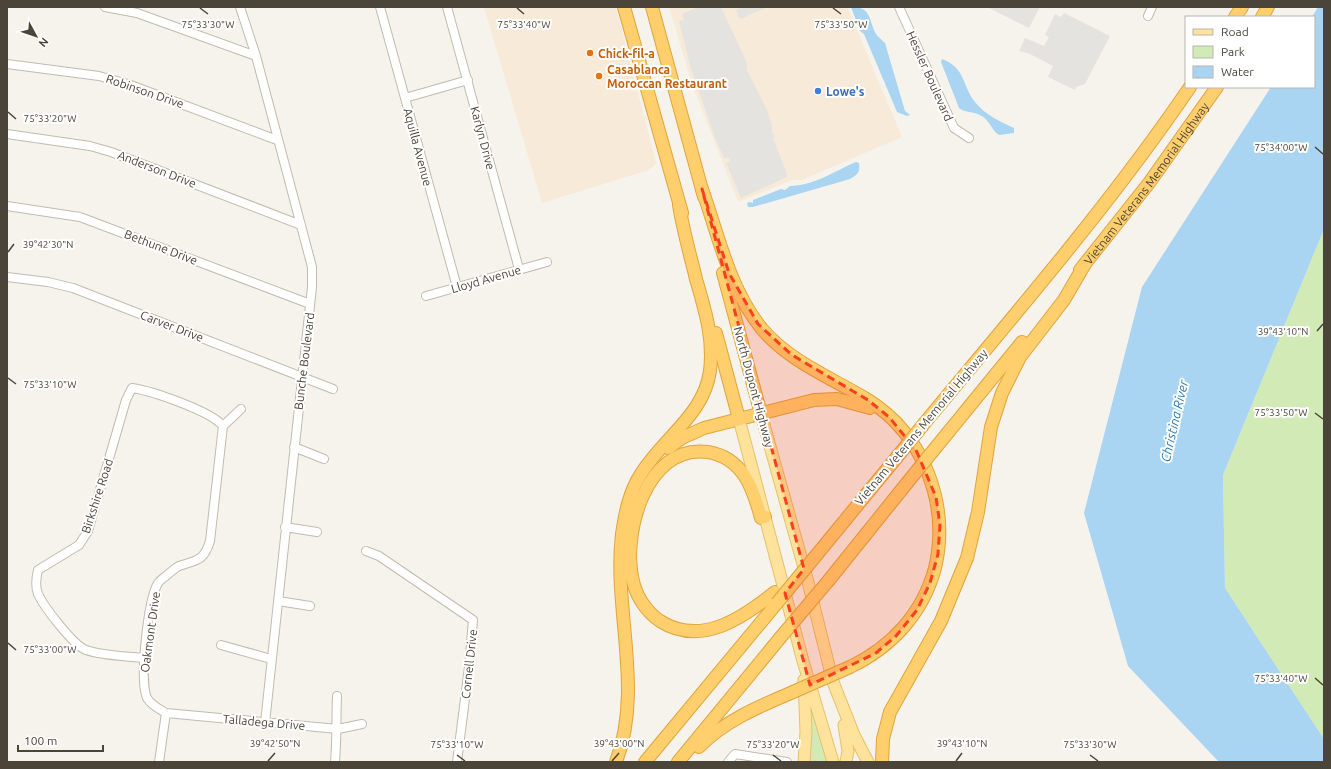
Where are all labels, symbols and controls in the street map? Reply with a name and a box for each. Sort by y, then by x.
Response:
north arrow [16,16,56,56]
legend [1185,16,1315,88]
text: 75°33'30"W [182,19,234,30]
text: 75°33'40"W [498,19,550,30]
text: 75°33'50"W [815,19,867,30]
text: Road [1221,25,1249,38]
street label: Hessler Boulevard [904,29,956,123]
text: N [36,35,51,49]
text: Park [1221,45,1245,58]
place label: Chick-fil-a [598,47,655,60]
marker: Chick-fil-a [585,48,595,58]
place label: Casablanca Moroccan Restaurant [607,63,727,90]
text: Water [1221,65,1254,78]
marker: Casablanca Moroccan Restaurant [594,71,604,81]
street label: Robinson Drive [104,72,186,110]
place label: Lowe's [826,85,865,98]
marker: Lowe's [813,86,823,96]
street label: Vietnam Veterans Memorial Highway [1081,99,1211,267]
street label: Karlyn Drive [468,105,498,171]
street label: Aquilla Avenue [401,107,435,187]
text: 75°33'20"W [24,113,76,124]
text: 75°34'00"W [1255,142,1307,153]
street label: Anderson Drive [116,148,198,190]
street label: Bethune Drive [123,227,199,267]
text: 39°42'30"N [23,239,73,250]
street label: Lloyd Avenue [449,263,523,295]
street label: Carver Drive [139,308,205,344]
street label: Bunche Boulevard [292,312,316,410]
street label: North Dupont Highway [732,325,776,449]
text: 39°43'10"N [1258,326,1308,337]
street label: Vietnam Veterans Memorial Highway [852,346,990,507]
water label: Christina River [1158,378,1190,463]
text: 75°33'10"W [24,379,76,390]
text: 75°33'50"W [1255,407,1307,418]
street label: Birkshire Road [79,457,115,535]
street label: Oakmont Drive [138,591,162,673]
street label: Cornell Drive [459,629,479,699]
text: 75°33'00"W [24,644,76,655]
text: 75°33'40"W [1255,673,1307,684]
street label: Talladega Drive [222,712,306,732]
scale bar [18,727,103,753]
text: 100 m [24,734,57,747]
text: 39°42'50"N [250,738,300,749]
text: 39°43'00"N [594,738,644,749]
text: 39°43'10"N [937,738,987,749]
text: 75°33'10"W [431,739,483,750]
text: 75°33'20"W [747,739,799,750]
text: 75°33'30"W [1064,739,1116,750]

